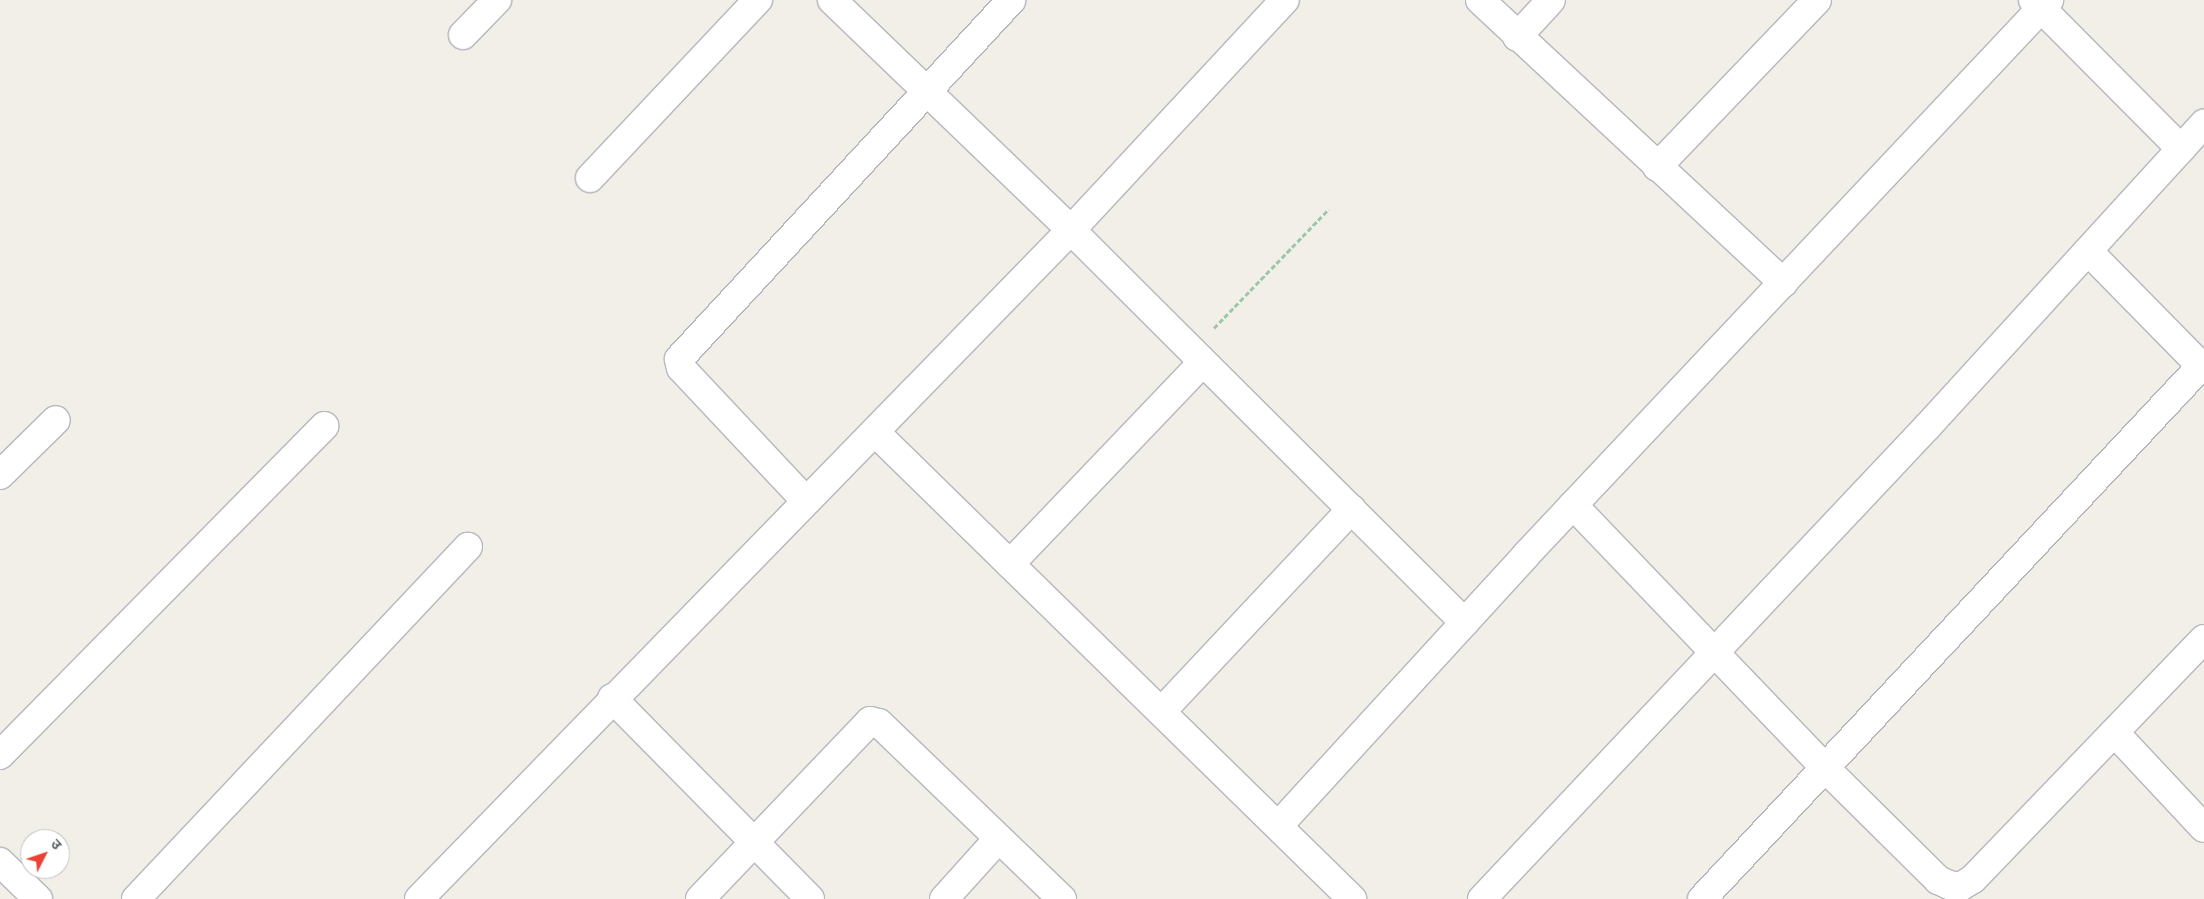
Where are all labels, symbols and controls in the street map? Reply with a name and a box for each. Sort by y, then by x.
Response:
north arrow [20,829,70,879]
text: उ [47,836,65,853]

